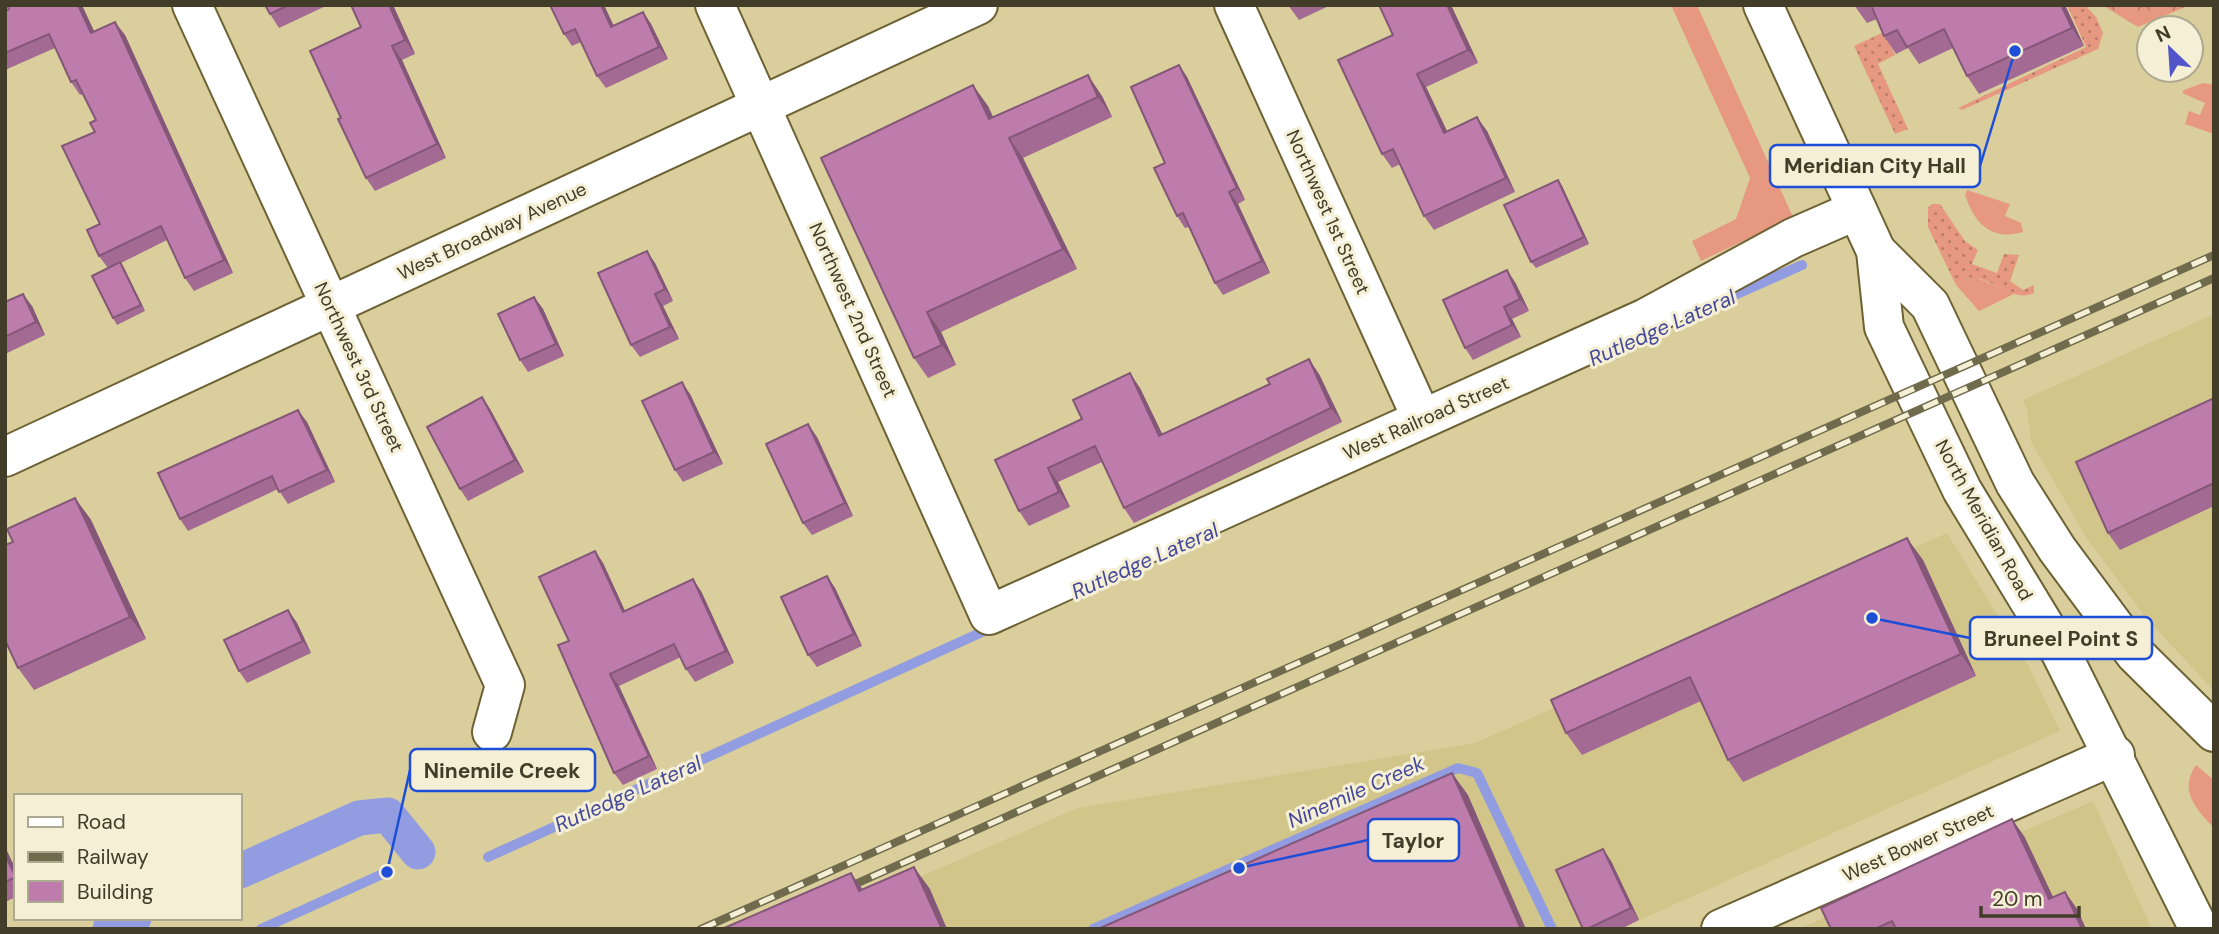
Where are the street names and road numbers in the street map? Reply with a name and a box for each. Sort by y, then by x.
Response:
street label: Northwest 1st Street [1280,126,1376,298]
street label: West Broadway Avenue [393,176,591,286]
street label: Northwest 2nd Street [803,219,903,401]
street label: Northwest 3rd Street [309,278,409,456]
street label: West Railroad Street [1339,370,1513,466]
street label: North Meridian Road [1929,435,2039,605]
street label: West Bower Street [1838,798,1998,888]

